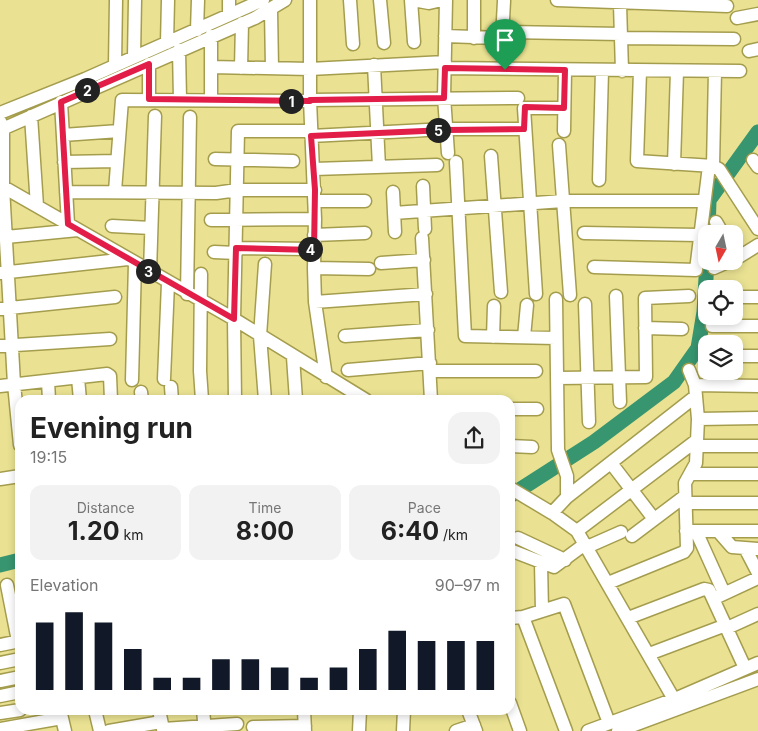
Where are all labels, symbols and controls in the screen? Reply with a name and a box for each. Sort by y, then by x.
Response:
pin [484,19,526,70]
icon: arrive [491,26,519,54]
pin: 2 [74,78,100,102]
text: 2 [83,82,92,99]
pin: 1 [278,88,304,114]
text: 1 [288,93,295,110]
pin: 5 [426,118,450,142]
text: 5 [434,122,443,139]
north arrow [698,225,742,270]
map controls [698,225,743,380]
pin: 4 [298,236,322,262]
text: 4 [306,241,315,258]
pin: 3 [136,258,160,284]
text: 3 [144,263,153,280]
button: locate [698,280,743,325]
button: layers [698,335,743,380]
text: Evening run [30,411,193,445]
button: share [448,412,500,464]
text: 19:15 [30,447,67,467]
text: Distance [77,499,135,516]
text: Time [249,499,281,516]
text: Pace [408,499,441,516]
text: 1.20 [68,516,120,546]
text: 8:00 [236,516,294,546]
text: 6:40 [381,516,439,546]
text: km [120,526,143,543]
text: /km [439,526,468,543]
text: Elevation [30,575,99,595]
text: 90–97 m [435,575,500,595]

